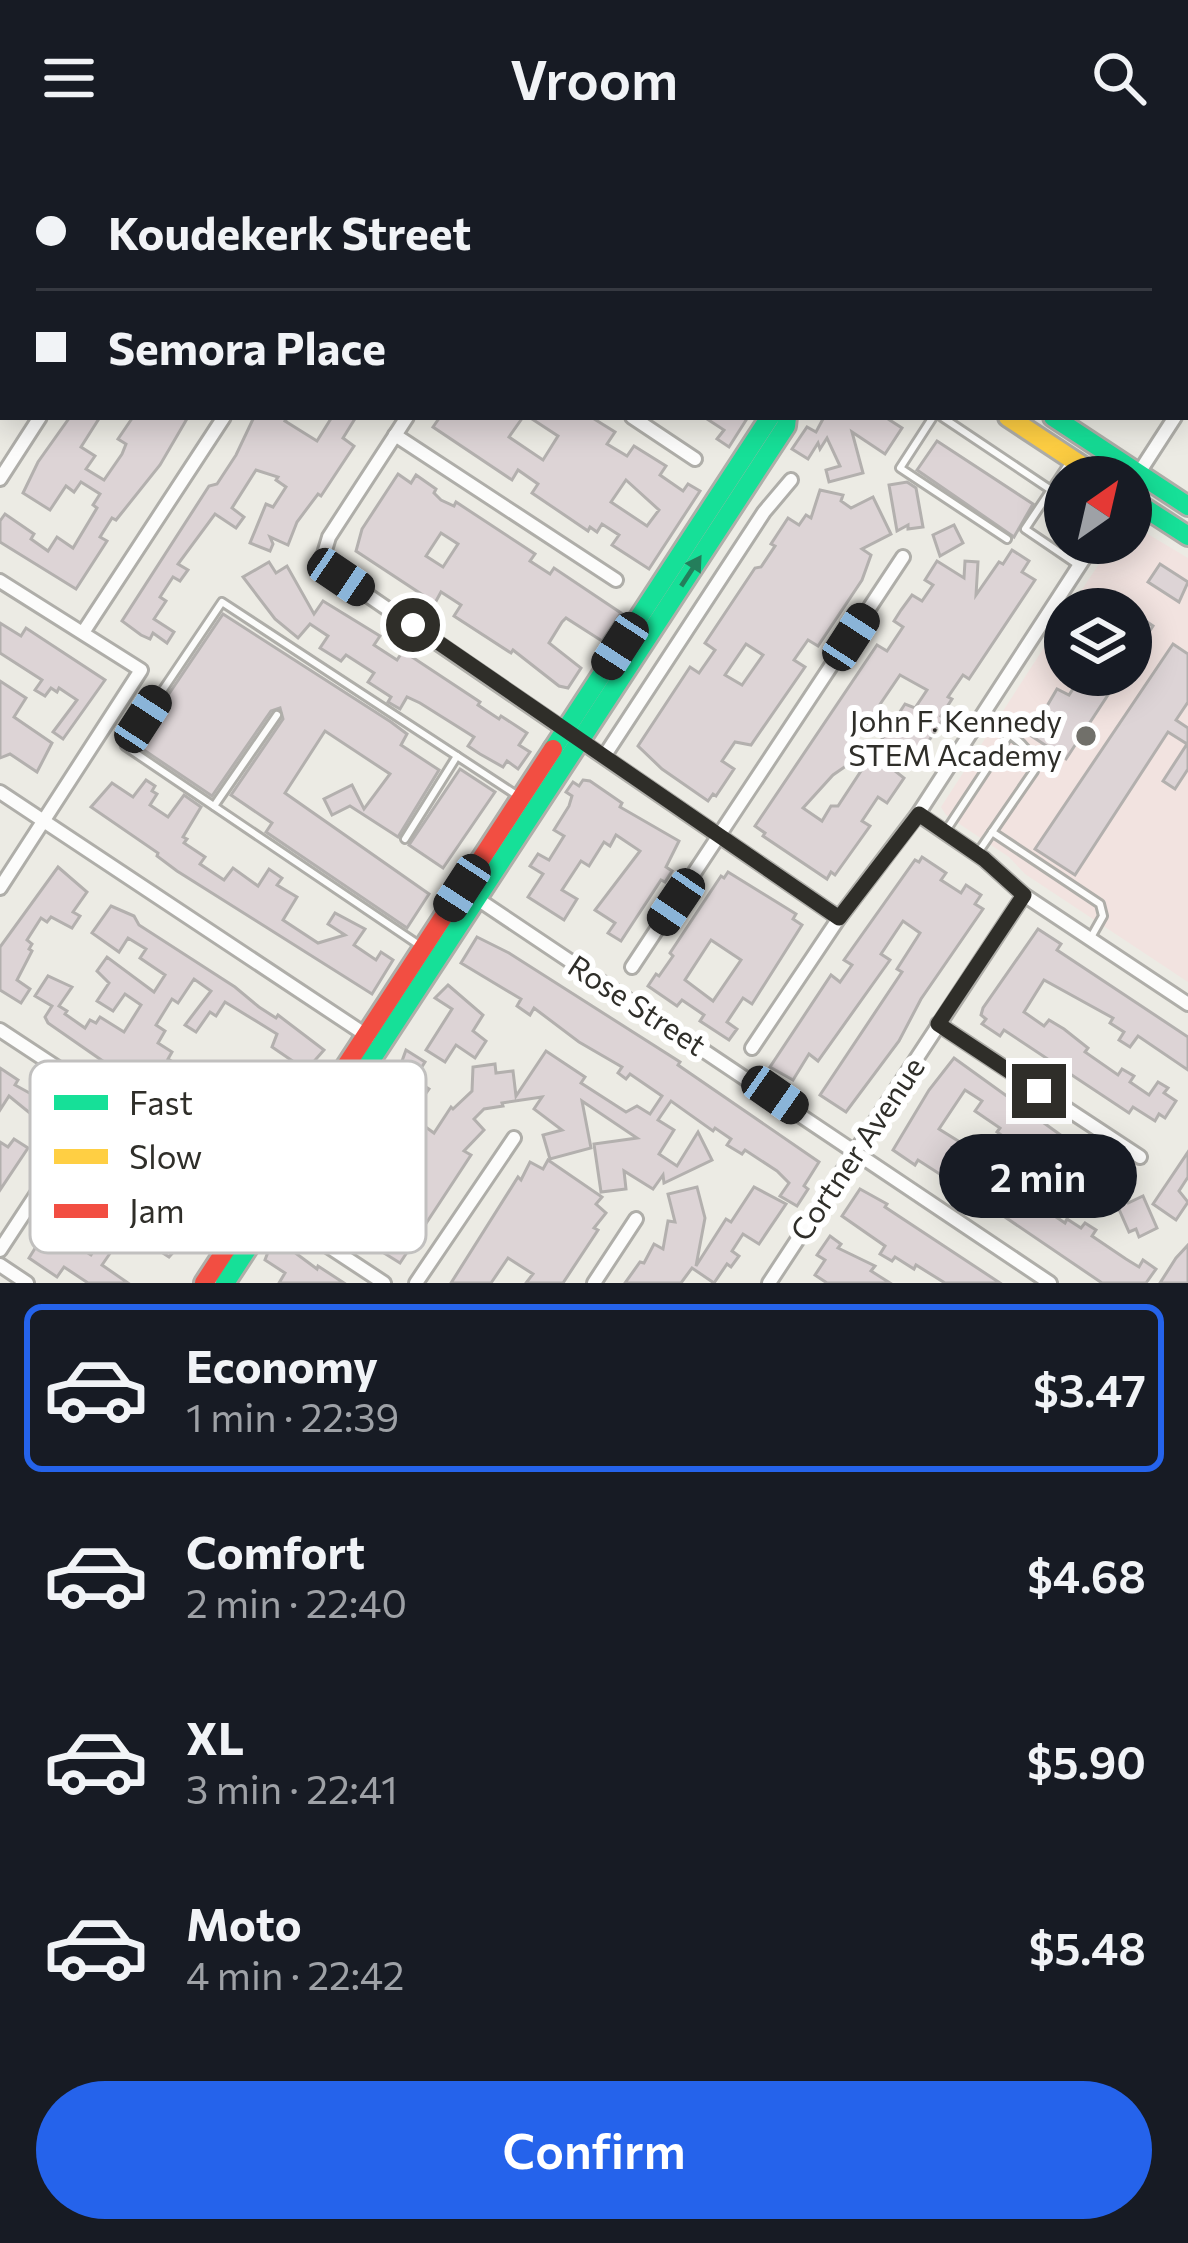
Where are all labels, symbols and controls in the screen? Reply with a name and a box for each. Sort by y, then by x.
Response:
icon: menu [36,45,102,111]
text: Vroom [510,45,678,111]
icon: search [1086,45,1152,111]
text: Koudekerk Street [108,204,471,259]
text: Semora Place [108,319,386,374]
north arrow [1044,456,1152,564]
map controls [1044,456,1152,696]
car [301,542,381,612]
one-way arrow [680,554,702,587]
button: layers [1044,588,1152,696]
car [816,597,886,677]
route start [386,598,440,652]
car [585,606,655,686]
car [108,679,178,759]
place label: John F. Kennedy STEM Academy [848,701,1062,772]
marker: John F. Kennedy STEM Academy [1073,723,1099,749]
car [427,848,497,928]
car [641,862,711,942]
street label: Rose Street [562,946,714,1062]
street label: Cortner Avenue [781,1049,931,1247]
car [735,1060,815,1130]
legend [30,1061,426,1253]
route end [1012,1064,1066,1118]
text: Fast [129,1081,193,1122]
callout: 2 min [940,1133,1138,1217]
text: Slow [129,1135,202,1176]
text: 2 min [990,1152,1086,1200]
text: Jam [129,1189,185,1230]
icon: car [42,1334,150,1442]
text: Economy [186,1337,378,1392]
text: $3.47 [1033,1361,1146,1416]
text: 1 min · 22:39 [186,1392,399,1440]
icon: car [42,1520,150,1628]
text: Comfort [186,1523,365,1578]
text: $4.68 [1027,1547,1146,1602]
text: 2 min · 22:40 [186,1578,407,1626]
icon: car [42,1706,150,1814]
text: XL [186,1709,244,1764]
text: $5.90 [1027,1733,1146,1788]
text: 3 min · 22:41 [186,1764,398,1812]
icon: car [42,1892,150,2000]
text: Moto [186,1895,302,1950]
text: $5.48 [1029,1919,1146,1974]
text: 4 min · 22:42 [186,1950,404,1998]
button: Confirm [36,2081,1152,2219]

